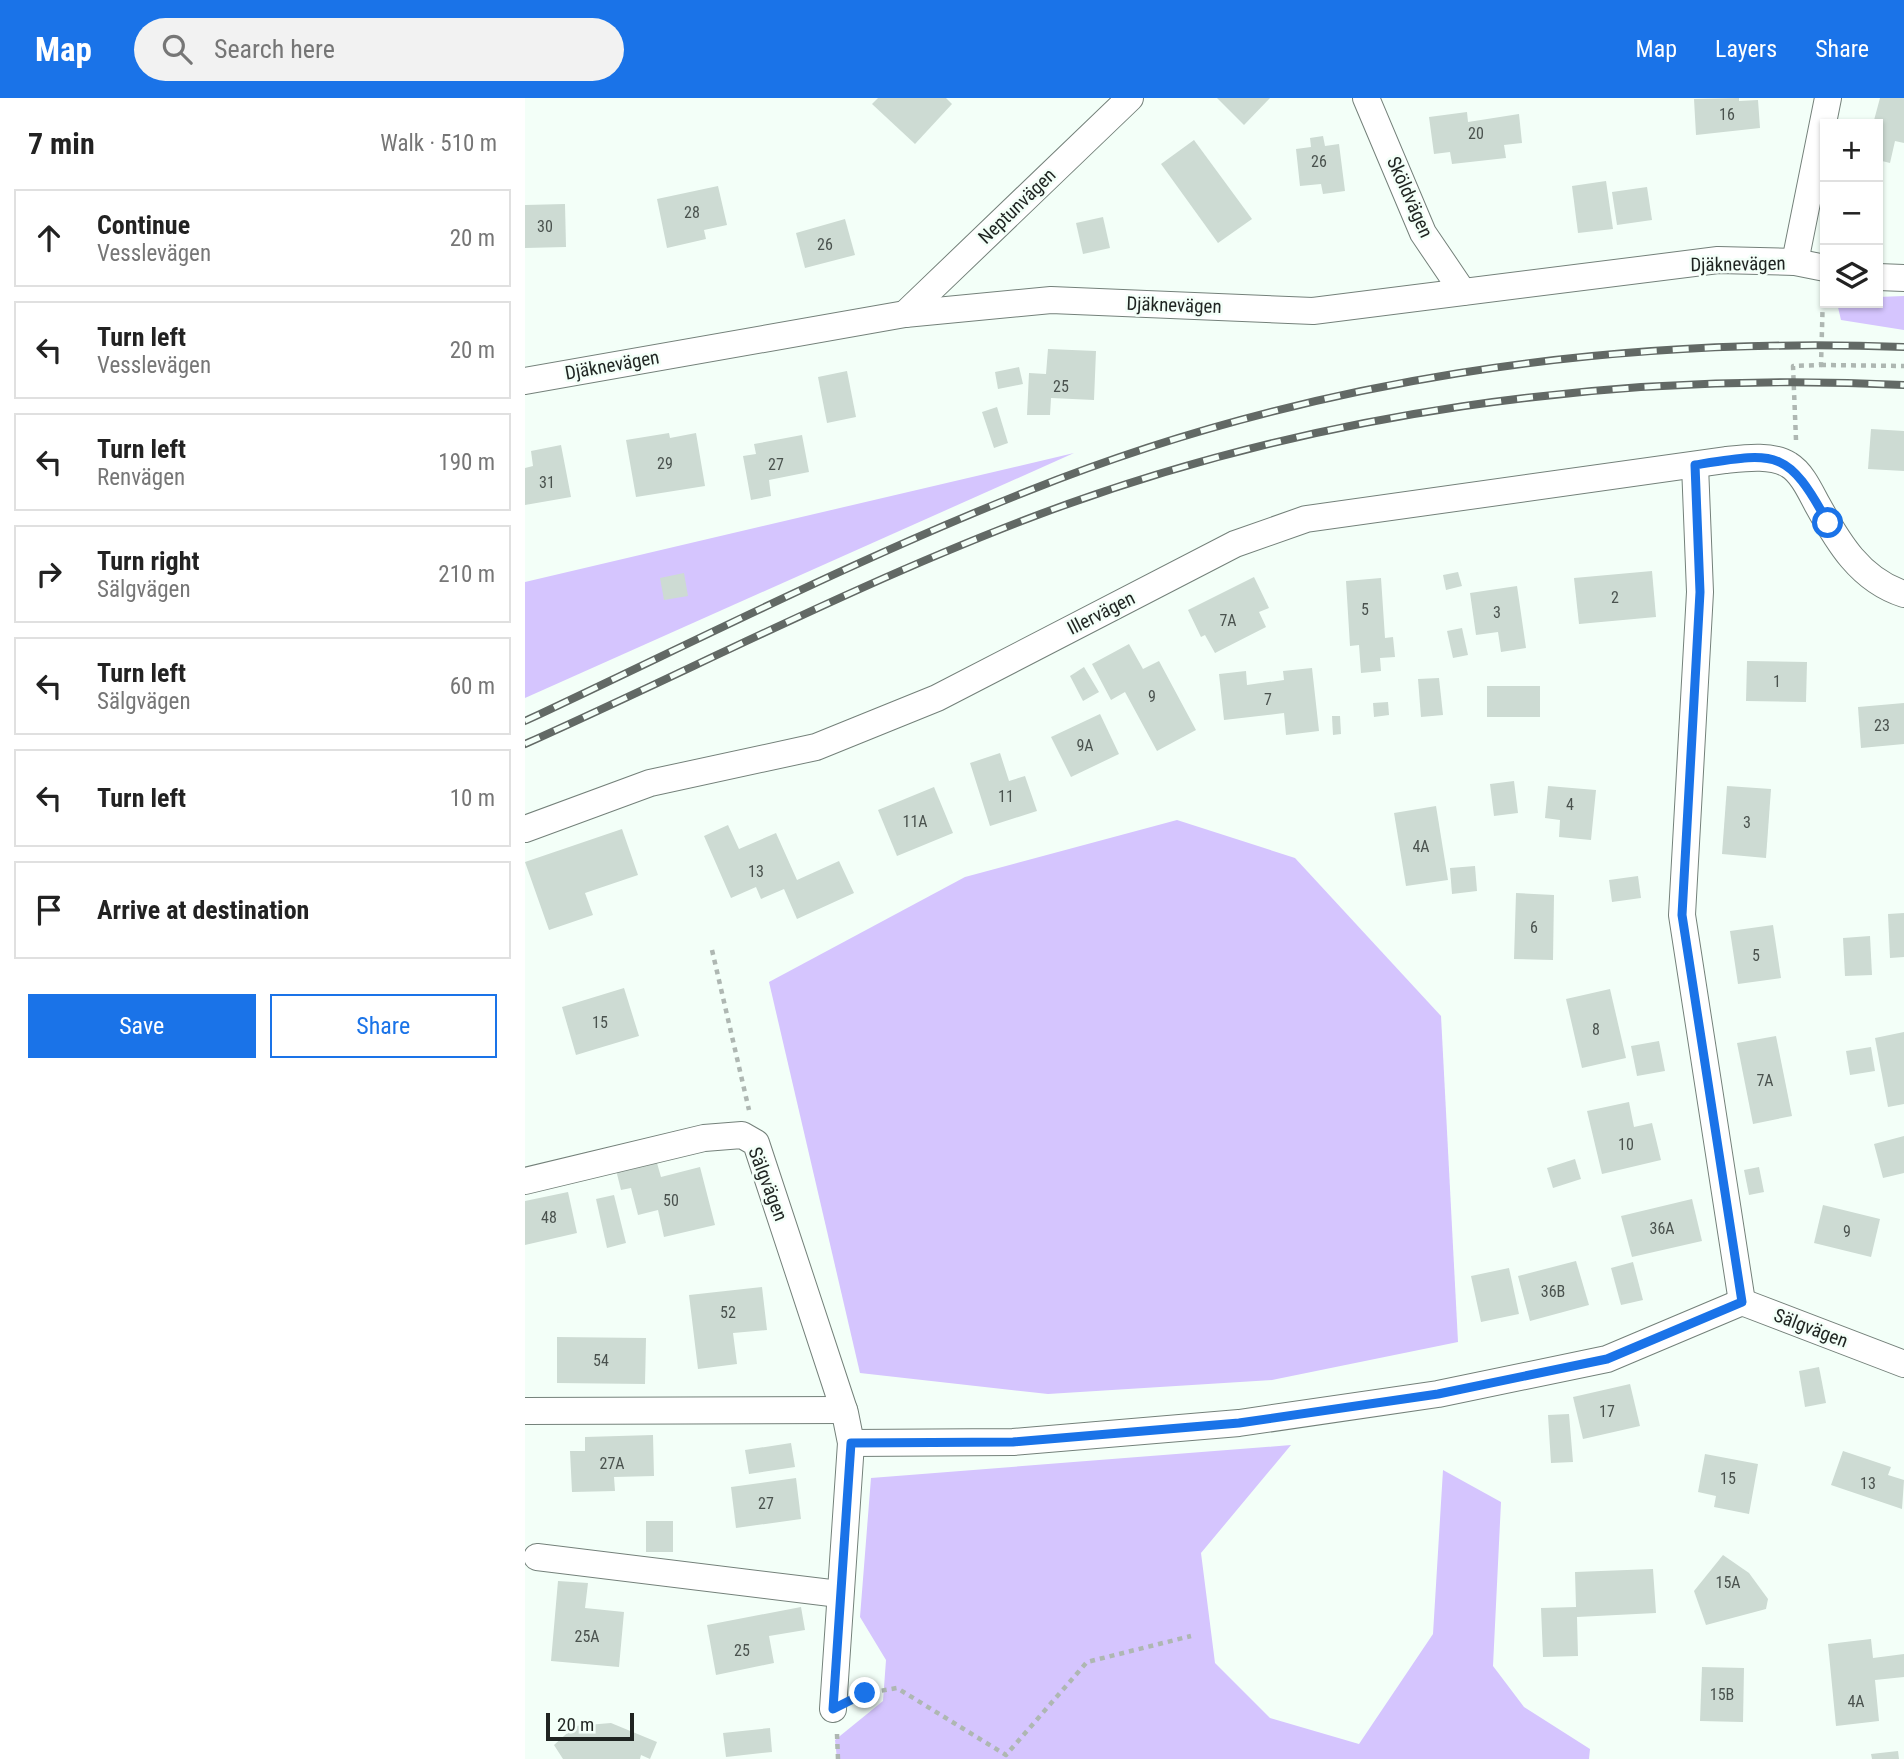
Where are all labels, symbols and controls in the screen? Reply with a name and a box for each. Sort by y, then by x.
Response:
search box [134,18,624,81]
text: Map [35,30,92,69]
icon: search [158,30,196,68]
text: Search here [214,34,335,64]
text: Map [1636,35,1677,63]
text: Layers [1715,35,1777,63]
text: Share [1815,35,1869,63]
house number: 16 [1719,105,1735,124]
map controls [1820,119,1883,308]
button: + [1820,119,1883,182]
house number: 20 [1468,124,1484,143]
text: 7 min [28,126,95,161]
text: Walk · 510 m [380,130,497,157]
house number: 26 [1311,152,1327,171]
street label: Sköldvägen [1382,153,1438,241]
street label: Neptunvägen [974,163,1060,249]
button: − [1820,182,1883,245]
house number: 28 [684,203,700,222]
text: Continue [97,210,190,240]
house number: 30 [537,217,553,236]
icon: ahead [30,219,68,257]
text: 20 m [450,225,495,252]
house number: 26 [817,235,833,254]
text: Vesslevägen [97,240,211,267]
button: layers [1820,245,1883,308]
street label: Djäknevägen [1690,252,1786,276]
street label: Djäknevägen [1126,292,1222,318]
text: Turn left [97,322,186,352]
icon: left [30,331,68,369]
text: 20 m [450,337,495,364]
street label: Djäknevägen [563,345,661,385]
text: Vesslevägen [97,352,211,379]
house number: 25 [1053,377,1069,396]
text: Turn left [97,434,186,464]
icon: left [30,443,68,481]
text: 190 m [438,449,495,476]
house number: 29 [657,454,673,473]
house number: 27 [768,455,784,474]
text: Renvägen [97,464,185,491]
house number: 31 [539,473,555,492]
route start [1812,507,1843,538]
text: Turn right [97,546,199,576]
icon: right [30,555,68,593]
text: 210 m [438,561,495,588]
text: Sälgvägen [97,576,191,603]
street label: Illervägen [1063,586,1139,640]
house number: 2 [1611,588,1619,607]
house number: 5 [1361,600,1369,619]
house number: 3 [1493,603,1501,622]
house number: 7A [1219,611,1237,630]
text: Turn left [97,658,186,688]
icon: left [30,667,68,705]
house number: 1 [1773,672,1781,691]
text: 60 m [450,673,495,700]
house number: 9 [1148,687,1156,706]
text: Sälgvägen [97,688,191,715]
house number: 7 [1264,690,1272,709]
house number: 23 [1874,716,1890,735]
house number: 9A [1076,736,1094,755]
icon: left [30,779,68,817]
text: Turn left [97,783,186,813]
text: 10 m [450,785,495,812]
house number: 11 [998,787,1014,806]
house number: 4 [1566,795,1574,814]
house number: 11A [902,812,928,831]
house number: 3 [1743,813,1751,832]
house number: 4A [1412,837,1430,856]
house number: 13 [748,862,764,881]
icon: arrive [30,891,68,929]
text: Arrive at destination [97,895,309,925]
house number: 6 [1530,918,1538,937]
house number: 5 [1752,946,1760,965]
button: Save [28,994,256,1058]
button: Share [270,994,497,1058]
house number: 15 [592,1013,608,1032]
house number: 8 [1592,1020,1600,1039]
house number: 7A [1756,1071,1774,1090]
house number: 10 [1618,1135,1634,1154]
street label: Sälgvägen [743,1144,793,1224]
house number: 50 [663,1191,679,1210]
house number: 48 [541,1208,557,1227]
house number: 36A [1649,1219,1675,1238]
house number: 9 [1843,1222,1851,1241]
house number: 36B [1541,1282,1565,1301]
house number: 52 [720,1303,736,1322]
street label: Sälgvägen [1771,1303,1851,1353]
house number: 54 [593,1351,609,1370]
house number: 17 [1599,1402,1615,1421]
house number: 27A [599,1454,625,1473]
house number: 15 [1720,1469,1736,1488]
house number: 13 [1860,1474,1876,1493]
house number: 27 [758,1494,774,1513]
house number: 15A [1715,1573,1741,1592]
house number: 25A [574,1627,600,1646]
house number: 25 [734,1641,750,1660]
route end [849,1677,880,1708]
house number: 15B [1710,1685,1734,1704]
house number: 4A [1847,1692,1865,1711]
scale bar [546,1710,633,1742]
text: 20 m [557,1713,594,1736]

